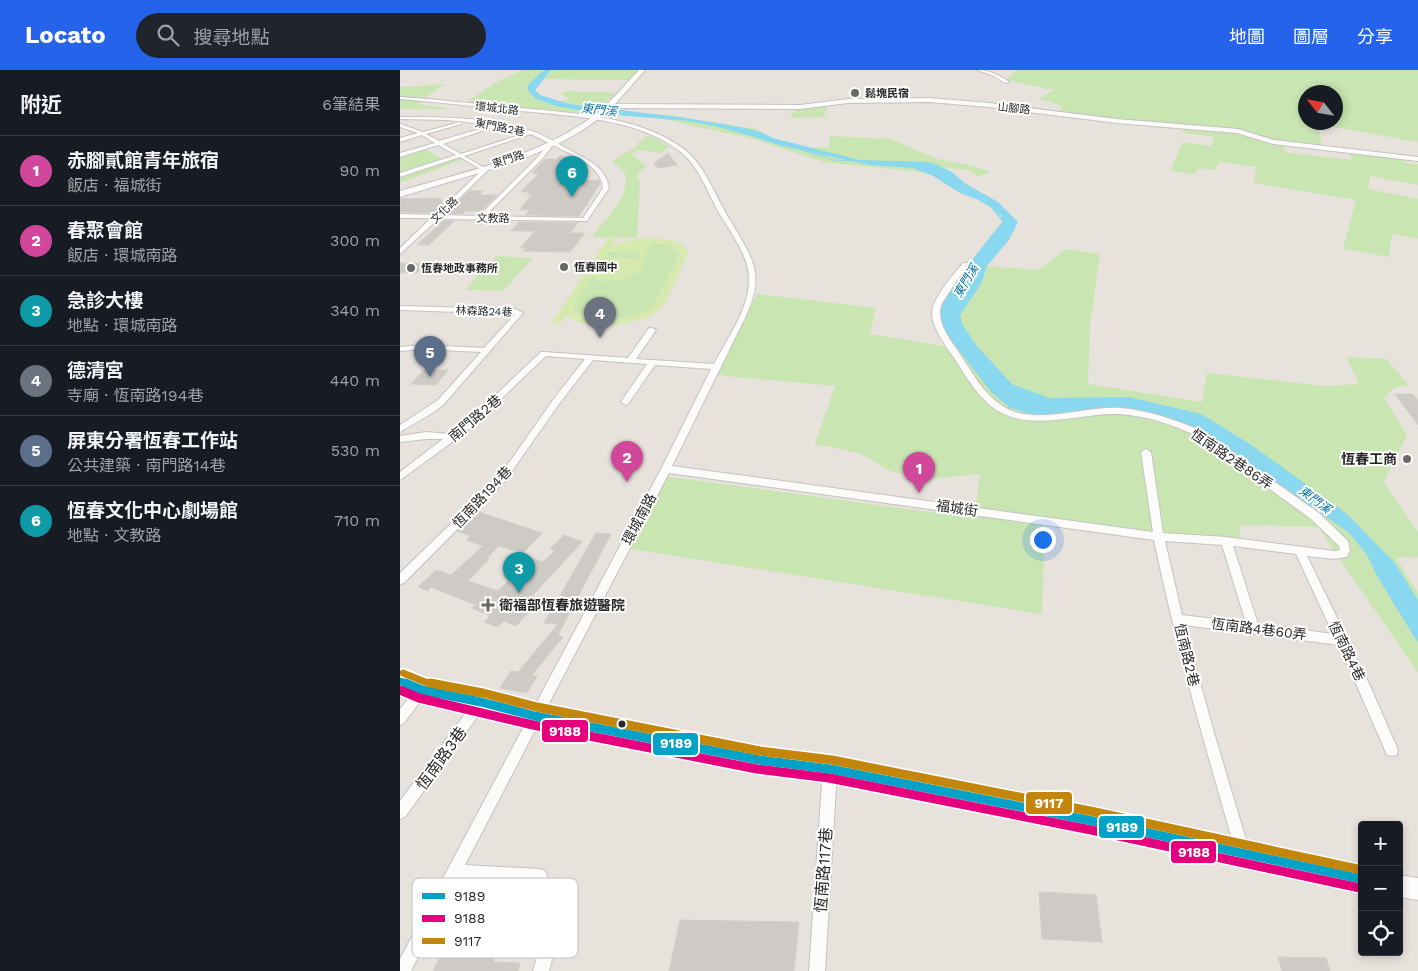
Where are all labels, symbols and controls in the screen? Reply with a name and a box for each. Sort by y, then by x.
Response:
search box [136,13,486,58]
text: Locato [25,21,106,49]
icon: search [154,21,182,49]
text: 搜尋地點 [194,26,270,49]
text: 地圖 [1229,26,1265,47]
text: 圖層 [1293,26,1329,47]
text: 分享 [1357,26,1393,47]
north arrow [1298,85,1343,130]
marker: 鬆塊民宿 [849,87,861,99]
place label: 鬆塊民宿 [865,87,909,100]
text: 附近 [20,92,62,117]
text: 6筆結果 [322,95,380,114]
street label: 環城北路 [474,100,520,117]
street label: 山腳路 [997,100,1031,117]
water label: 東門溪 [580,101,620,119]
street label: 東門路2巷 [474,116,526,139]
street label: 東門路 [490,148,526,171]
text: 赤腳貳館青年旅宿 [67,149,219,172]
pin: 6 [556,156,588,197]
text: 1 [33,161,39,180]
text: 90 m [339,161,380,180]
text: 飯店 · 福城街 [67,176,162,195]
street label: 文化路 [428,194,461,226]
street label: 文教路 [476,212,510,225]
text: 春聚會館 [67,219,143,242]
text: 2 [31,231,41,250]
text: 300 m [330,231,380,250]
text: 飯店 · 環城南路 [67,246,178,265]
water label: 東門溪 [951,260,982,300]
marker: 恆春國中 [558,261,570,273]
place label: 恆春國中 [574,261,618,274]
marker: 恆春地政事務所 [405,262,417,274]
place label: 恆春地政事務所 [421,262,498,275]
text: 急診大樓 [67,289,143,312]
pin: 4 [584,297,616,338]
text: 3 [31,301,41,320]
text: 340 m [330,301,380,320]
street label: 林森路24巷 [455,304,513,319]
text: 地點 · 環城南路 [67,316,178,335]
pin: 5 [414,336,446,377]
text: 德清宮 [67,359,124,382]
text: 4 [31,371,41,390]
text: 440 m [330,371,380,390]
text: 寺廟 · 恆南路194巷 [67,386,203,405]
street label: 南門路2巷 [445,391,505,445]
street label: 恆南路2巷86弄 [1188,426,1276,492]
text: 屏東分署恆春工作站 [67,429,238,452]
text: 5 [31,441,41,460]
text: 530 m [331,441,380,460]
pin: 2 [611,441,643,482]
place label: 恆春工商 [1341,451,1397,467]
pin: 1 [903,452,935,493]
marker: 恆春工商 [1401,453,1413,465]
text: 公共建築 · 南門路14巷 [67,456,226,475]
street label: 恆南路194巷 [449,463,515,531]
water label: 東門溪 [1296,484,1335,518]
street label: 環城南路 [619,491,659,547]
street label: 福城街 [935,497,979,519]
text: 恆春文化中心劇場館 [67,499,238,522]
text: 6 [31,511,41,530]
text: 710 m [334,511,380,530]
text: 地點 · 文教路 [67,526,162,545]
your location [1030,527,1056,553]
pin: 3 [503,552,535,593]
place label: 衛福部恆春旅遊醫院 [499,597,625,613]
marker: 衛福部恆春旅遊醫院 [481,598,495,612]
street label: 恆南路4巷60弄 [1210,615,1308,643]
street label: 恆南路4巷 [1326,618,1368,684]
street label: 恆南路2巷 [1171,622,1203,688]
line badge: 9188 [541,719,589,743]
unlabelled marker [617,719,627,729]
street label: 恆南路3巷 [412,723,471,794]
text: 9188 [549,723,581,739]
line badge: 9189 [652,732,699,756]
text: 9189 [660,735,692,751]
line badge: 9117 [1025,791,1073,815]
text: 9117 [1034,795,1064,811]
line badge: 9189 [1098,815,1145,839]
text: 9189 [1106,819,1138,835]
map controls [1358,821,1403,956]
button: + [1358,821,1403,866]
street label: 恆南路117巷 [811,827,836,913]
line badge: 9188 [1170,840,1217,864]
text: 9188 [1178,844,1210,860]
button: − [1358,866,1403,911]
legend [412,878,578,958]
text: 9189 [454,888,485,904]
text: 9188 [454,910,485,926]
button: locate [1358,911,1403,956]
text: 9117 [454,933,482,949]

